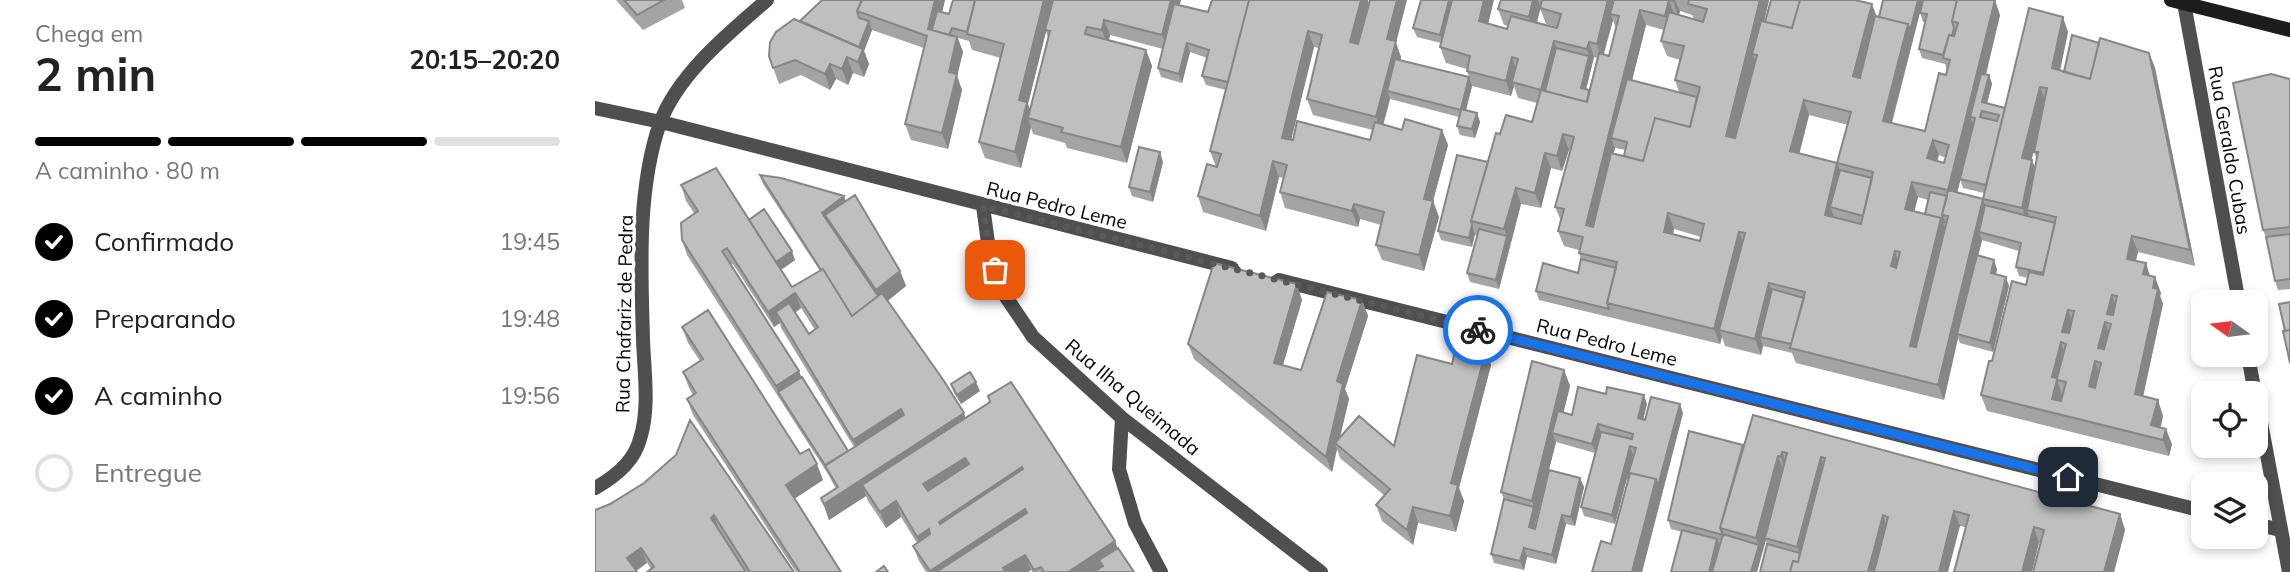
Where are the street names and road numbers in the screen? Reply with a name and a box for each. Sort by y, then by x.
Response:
street label: Rua Geraldo Cubas [2203,64,2257,236]
street label: Rua Pedro Leme [984,176,1130,234]
street label: Rua Chafariz de Pedra [610,215,638,413]
street label: Rua Pedro Leme [1534,313,1680,371]
street label: Rua Ilha Queimada [1061,334,1205,460]

